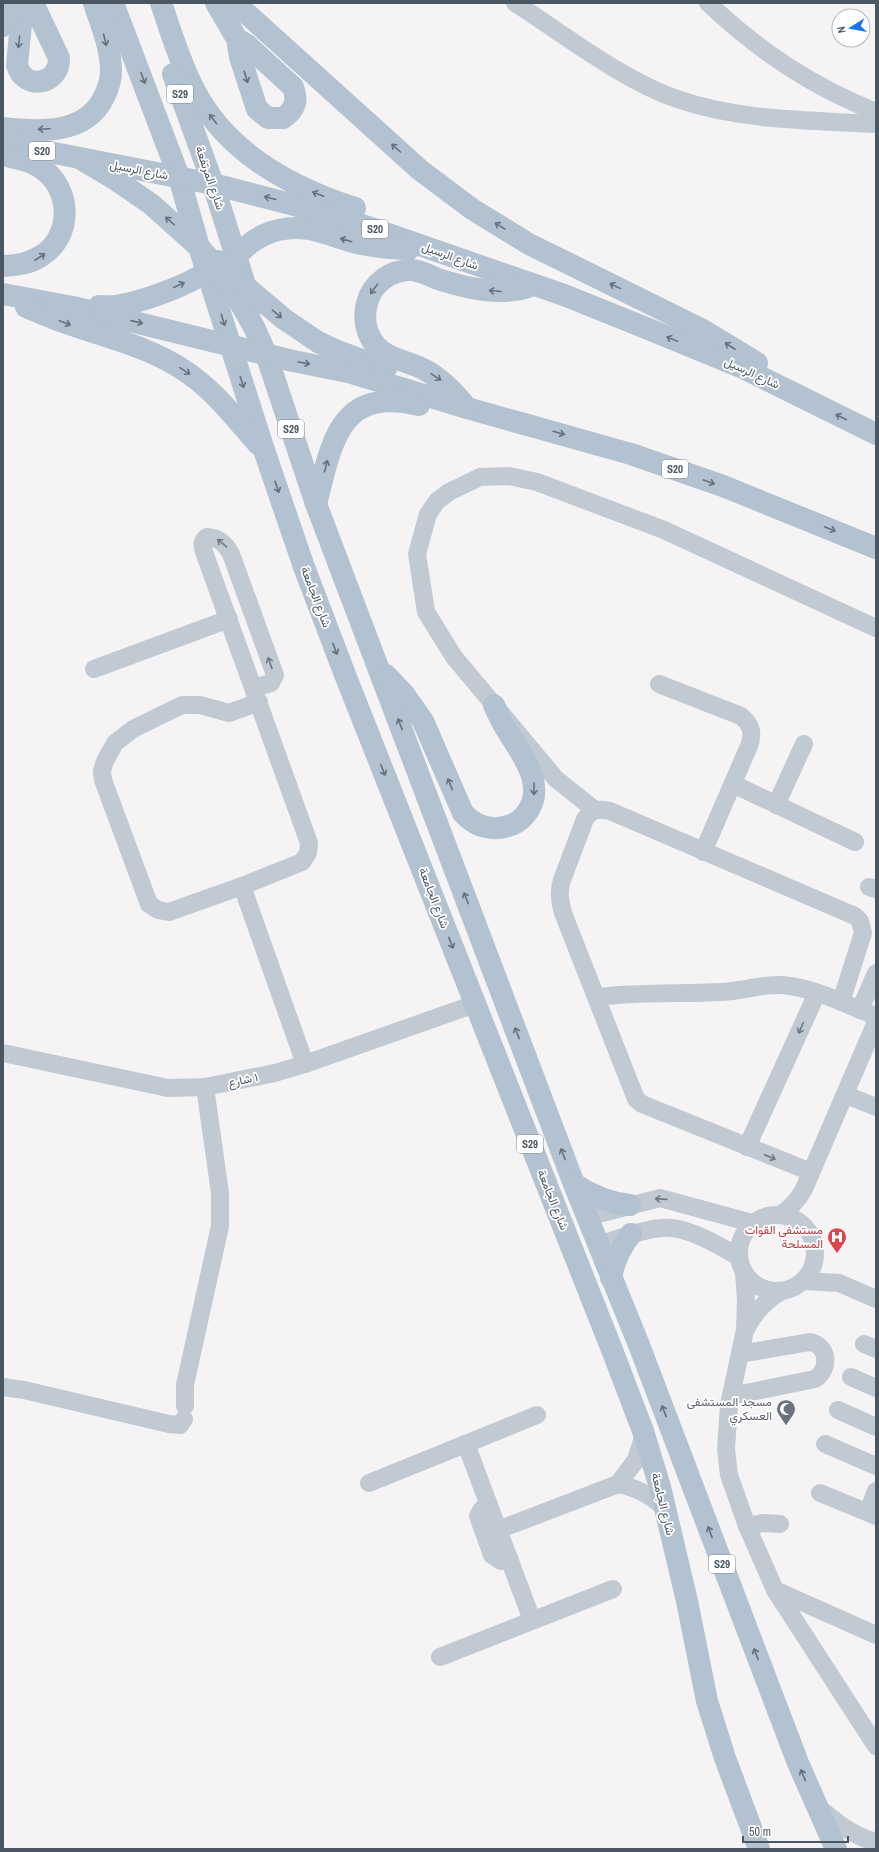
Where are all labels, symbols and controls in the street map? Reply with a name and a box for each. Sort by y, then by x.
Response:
north arrow [831,8,871,48]
text: N [834,25,849,34]
one-way arrow [102,34,109,47]
one-way arrow [15,35,22,48]
one-way arrow [243,70,250,83]
one-way arrow [139,72,147,84]
road number: S29 [167,85,193,103]
one-way arrow [209,113,218,124]
one-way arrow [38,126,51,133]
road number: S20 [29,142,55,160]
street label: شارع المرتفعة [191,144,228,212]
one-way arrow [391,144,401,153]
street label: شارع الرسيل [108,157,170,184]
one-way arrow [312,189,324,197]
one-way arrow [264,194,277,202]
one-way arrow [165,217,176,226]
road number: S20 [362,220,388,238]
one-way arrow [495,222,506,230]
one-way arrow [340,236,353,243]
street label: شارع الرسيل [419,238,480,275]
one-way arrow [34,252,46,260]
one-way arrow [172,281,184,289]
one-way arrow [609,282,621,289]
one-way arrow [370,283,378,294]
one-way arrow [489,287,502,294]
one-way arrow [272,309,283,318]
one-way arrow [220,314,227,327]
one-way arrow [130,318,143,326]
one-way arrow [59,319,71,327]
one-way arrow [667,335,679,342]
one-way arrow [725,342,736,350]
street label: شارع الرسيل [721,353,782,394]
one-way arrow [297,359,310,367]
one-way arrow [179,367,190,375]
one-way arrow [430,373,441,381]
one-way arrow [239,376,246,389]
one-way arrow [836,412,848,420]
road number: S29 [278,420,304,438]
one-way arrow [552,430,565,437]
one-way arrow [322,460,330,473]
road number: S20 [662,460,688,478]
one-way arrow [703,478,715,486]
one-way arrow [273,481,281,493]
one-way arrow [823,526,835,534]
one-way arrow [217,539,228,548]
street label: شارع الجامعة [296,564,335,630]
one-way arrow [332,643,340,655]
one-way arrow [266,657,274,669]
one-way arrow [395,719,403,731]
one-way arrow [380,763,387,775]
one-way arrow [446,779,454,791]
one-way arrow [530,782,538,795]
street label: شارع الجامعة [414,865,453,931]
one-way arrow [461,892,469,904]
one-way arrow [448,937,456,949]
one-way arrow [797,1022,804,1034]
one-way arrow [512,1027,520,1039]
street label: ١ شارع [226,1069,260,1092]
road number: S29 [517,1135,543,1153]
one-way arrow [558,1149,566,1161]
one-way arrow [764,1154,776,1161]
street label: شارع الجامعة [533,1167,572,1233]
one-way arrow [655,1195,668,1202]
place label: مستشفى القوات المسلحة [745,1222,823,1252]
hospital icon: مستشفى القوات المسلحة [826,1226,848,1254]
place label: مسجد المستشفى العسكري [687,1394,772,1426]
mosque icon: مسجد المستشفى العسكري [775,1398,797,1426]
one-way arrow [660,1405,668,1417]
street label: شارع الجامعة [647,1471,678,1537]
one-way arrow [706,1527,714,1539]
road number: S29 [709,1555,735,1573]
one-way arrow [752,1648,760,1660]
one-way arrow [799,1769,807,1781]
scale bar [743,1818,848,1844]
text: 50 m [749,1824,771,1840]

